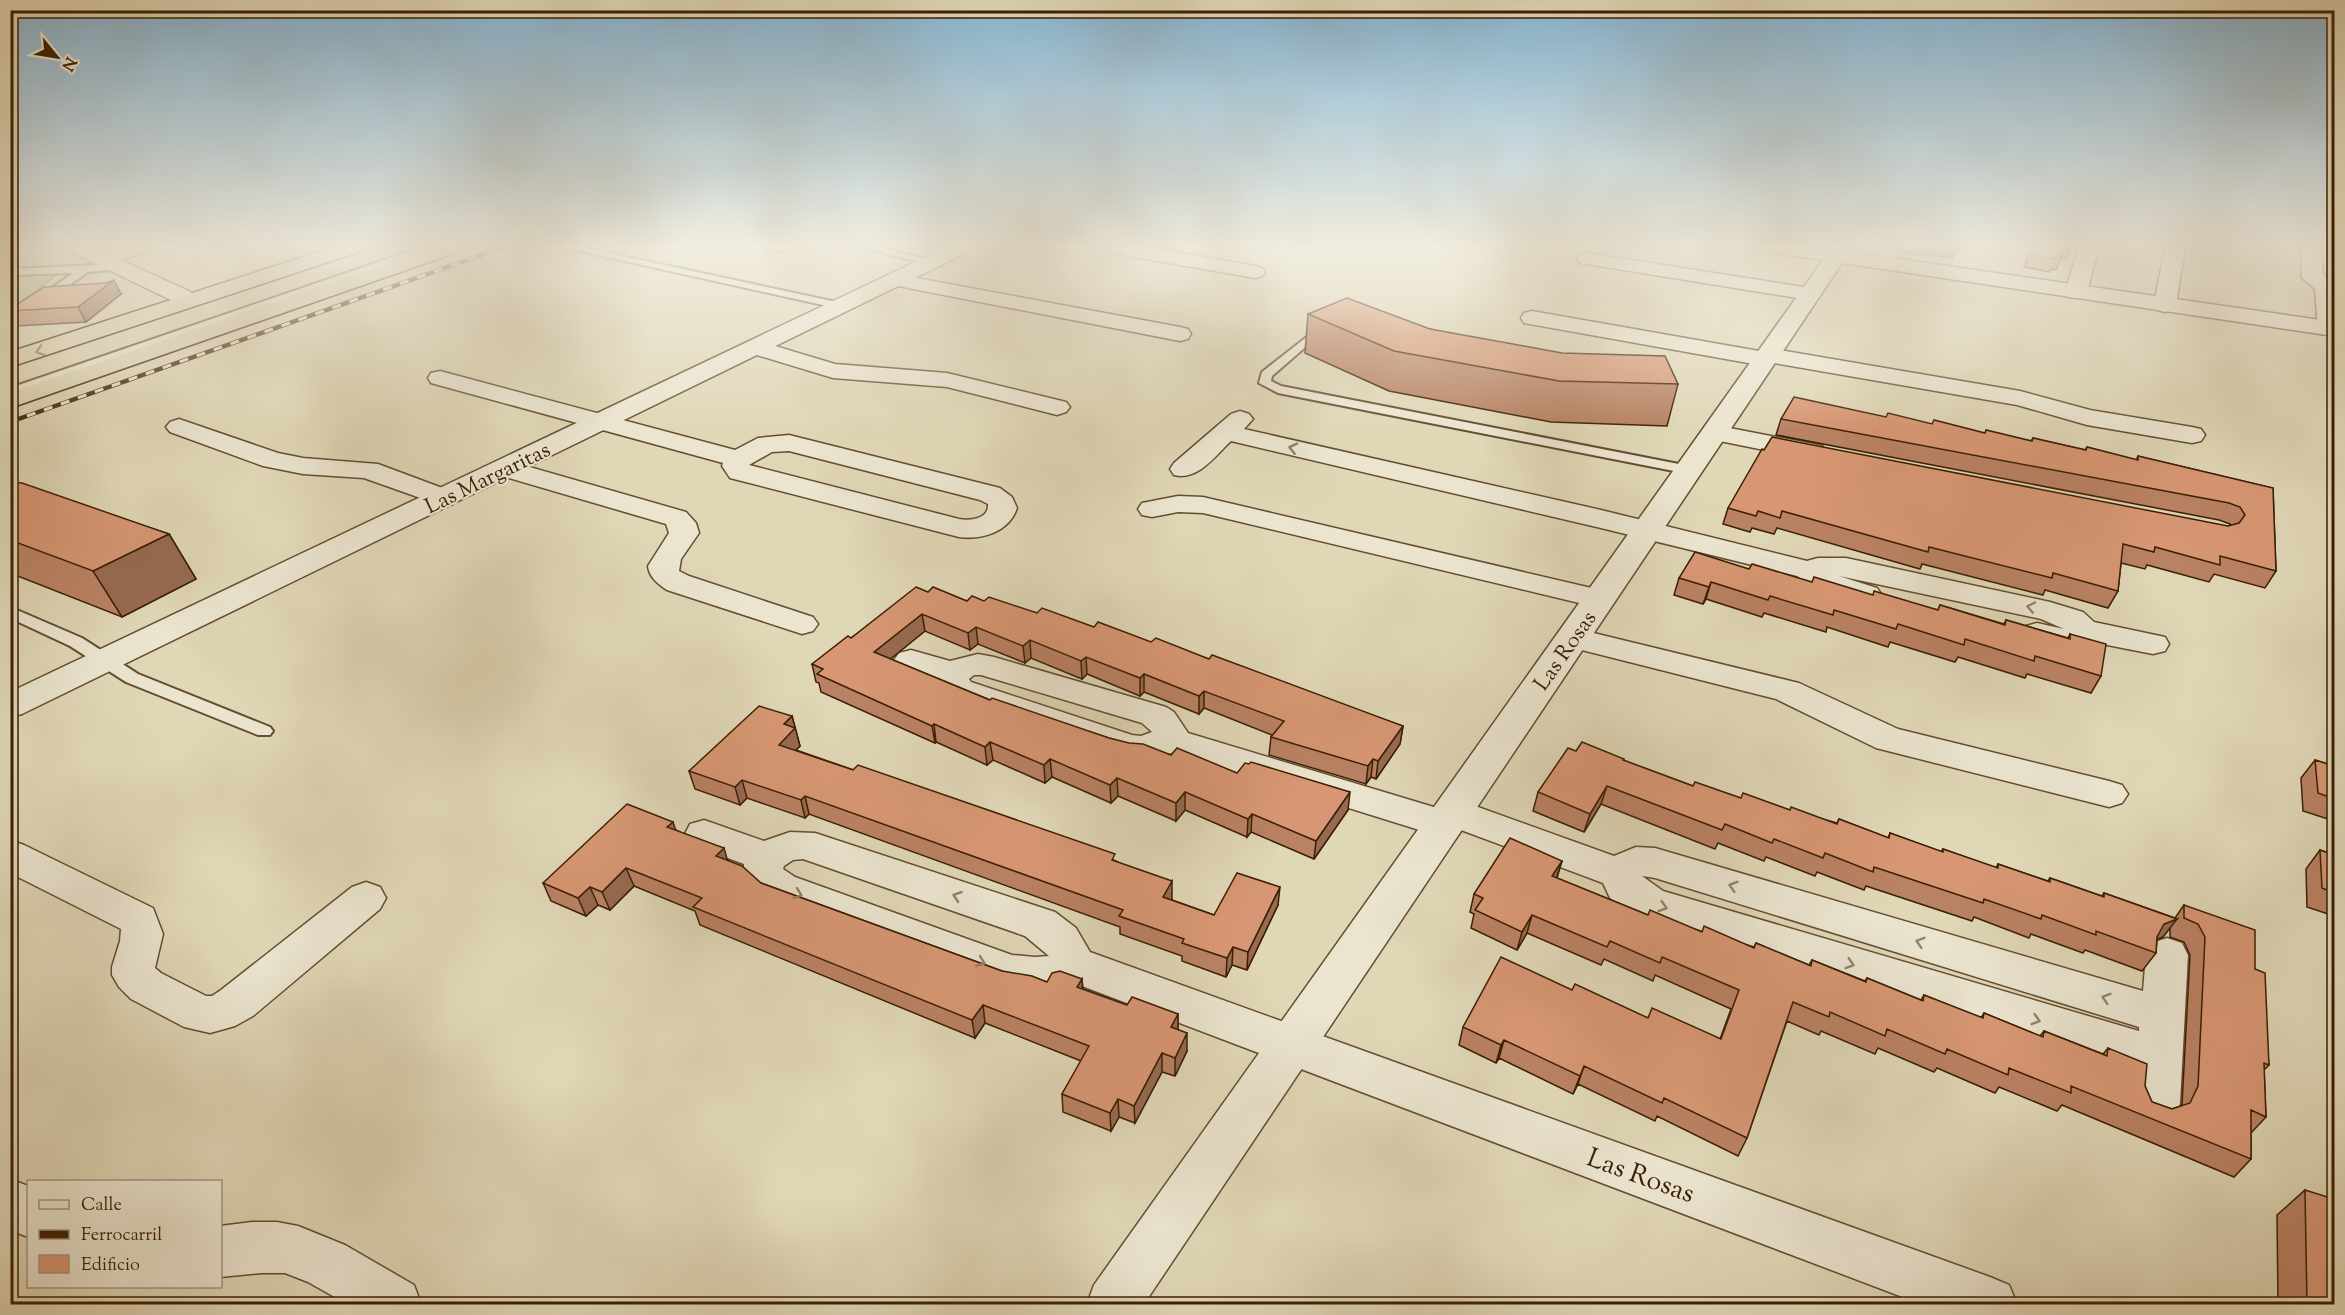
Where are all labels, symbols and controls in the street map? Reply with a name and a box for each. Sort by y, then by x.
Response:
north arrow [27,27,87,87]
text: N [55,52,81,75]
one-way arrow [35,343,46,356]
street label: Las Margaritas [420,435,557,524]
one-way arrow [1288,442,1298,455]
one-way arrow [2026,601,2036,614]
street label: Las Rosas [1527,605,1606,698]
one-way arrow [1728,881,1739,893]
one-way arrow [792,887,803,899]
one-way arrow [952,890,963,903]
one-way arrow [1657,900,1668,912]
one-way arrow [1915,937,1926,949]
one-way arrow [975,954,986,967]
one-way arrow [1844,957,1855,969]
one-way arrow [2101,993,2112,1005]
one-way arrow [2030,1013,2041,1025]
street label: Las Rosas [1581,1140,1700,1215]
legend [27,1180,222,1288]
text: Calle [81,1193,122,1219]
text: Ferrocarril [81,1223,162,1249]
text: Edificio [81,1253,140,1279]

